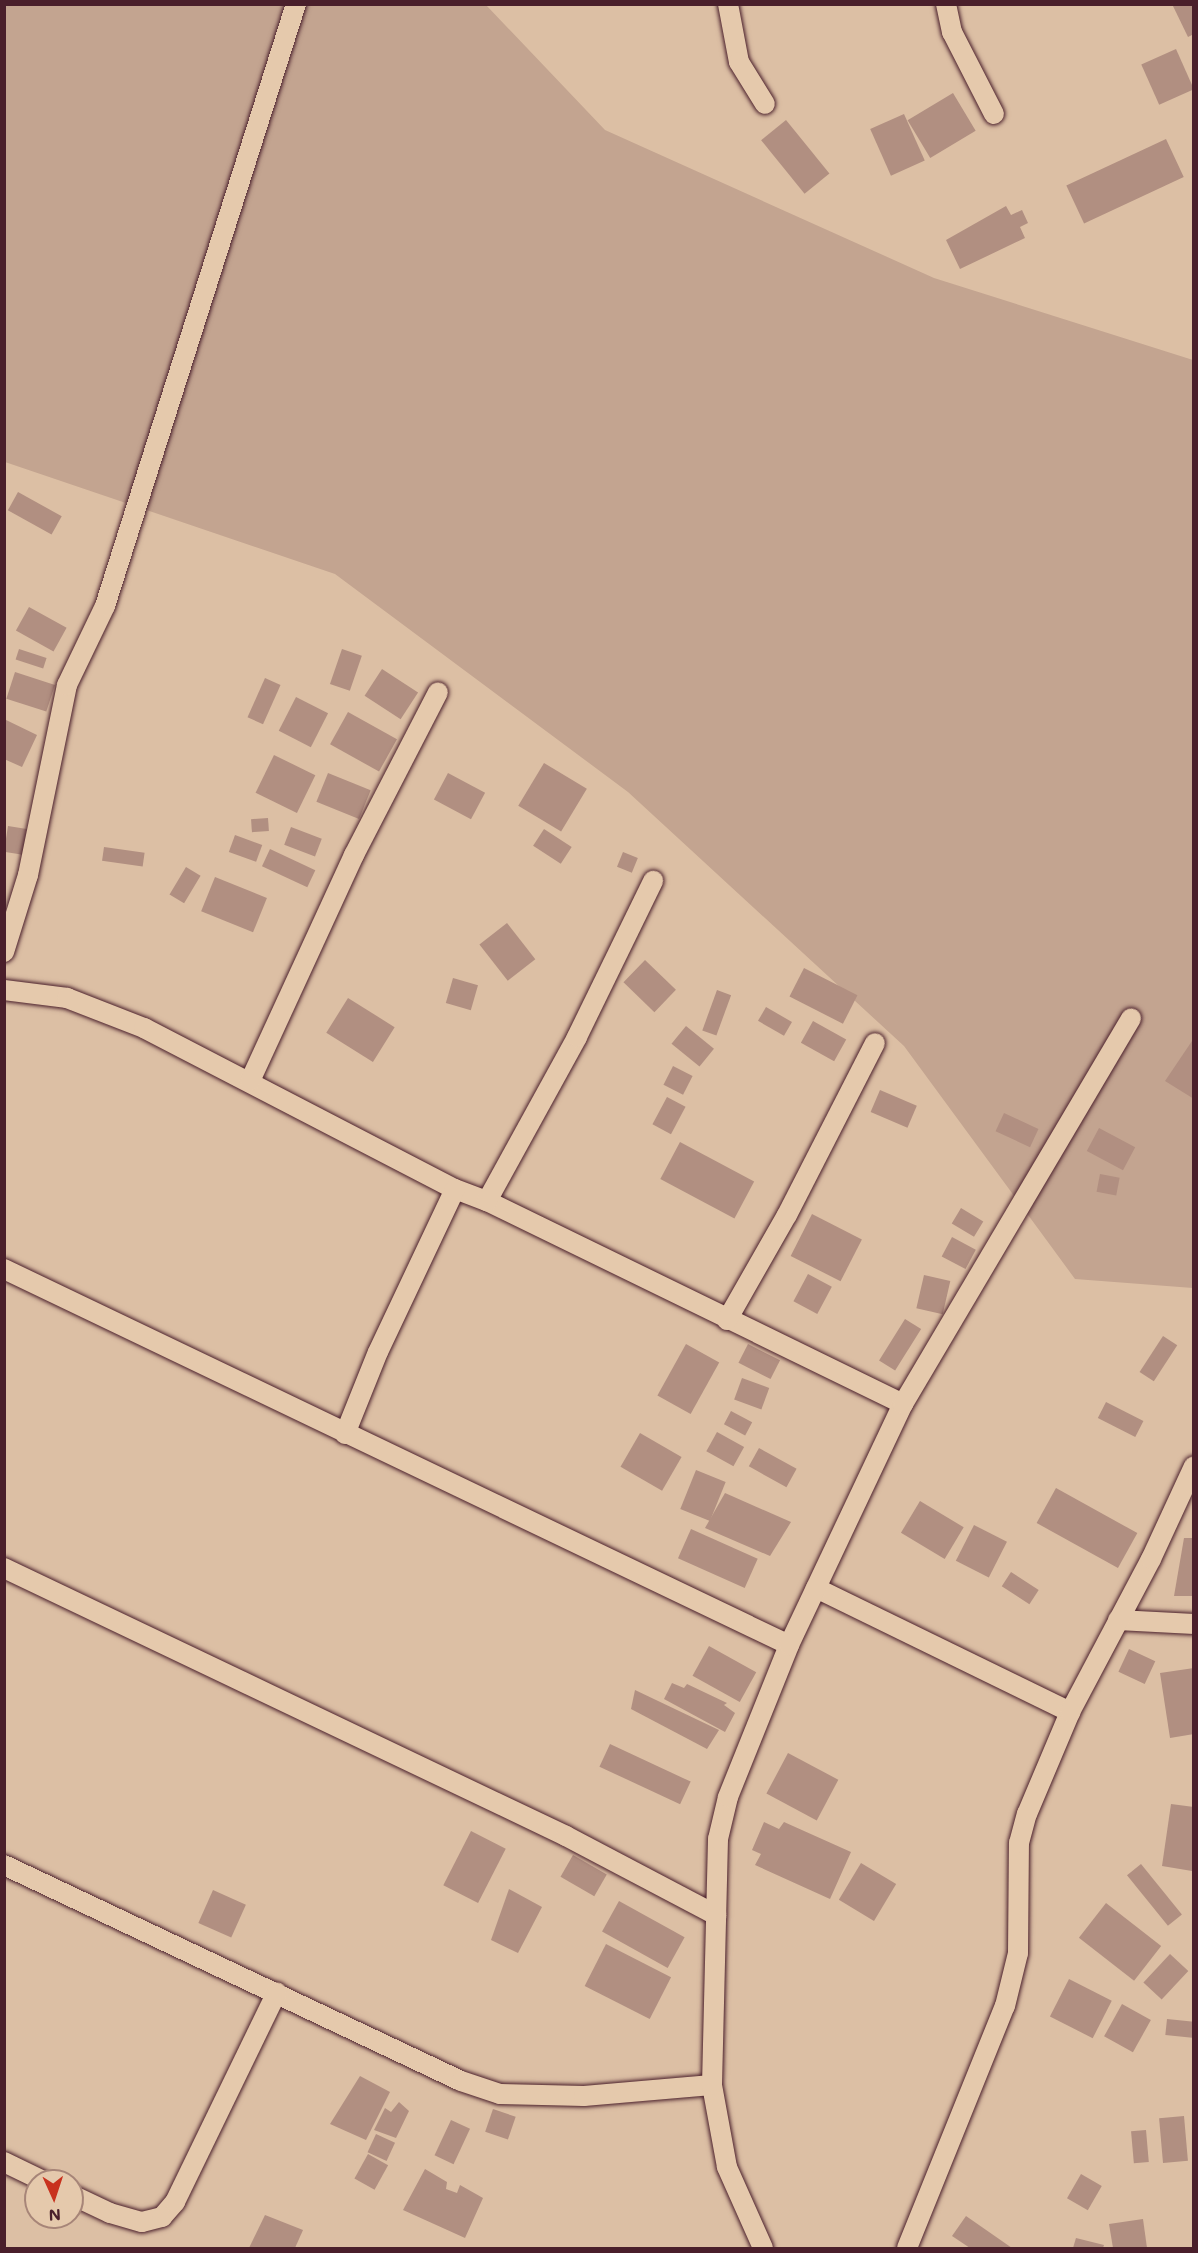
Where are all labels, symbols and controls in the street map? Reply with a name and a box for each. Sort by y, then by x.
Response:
north arrow [24,2169,84,2229]
text: N [48,2205,61,2226]

